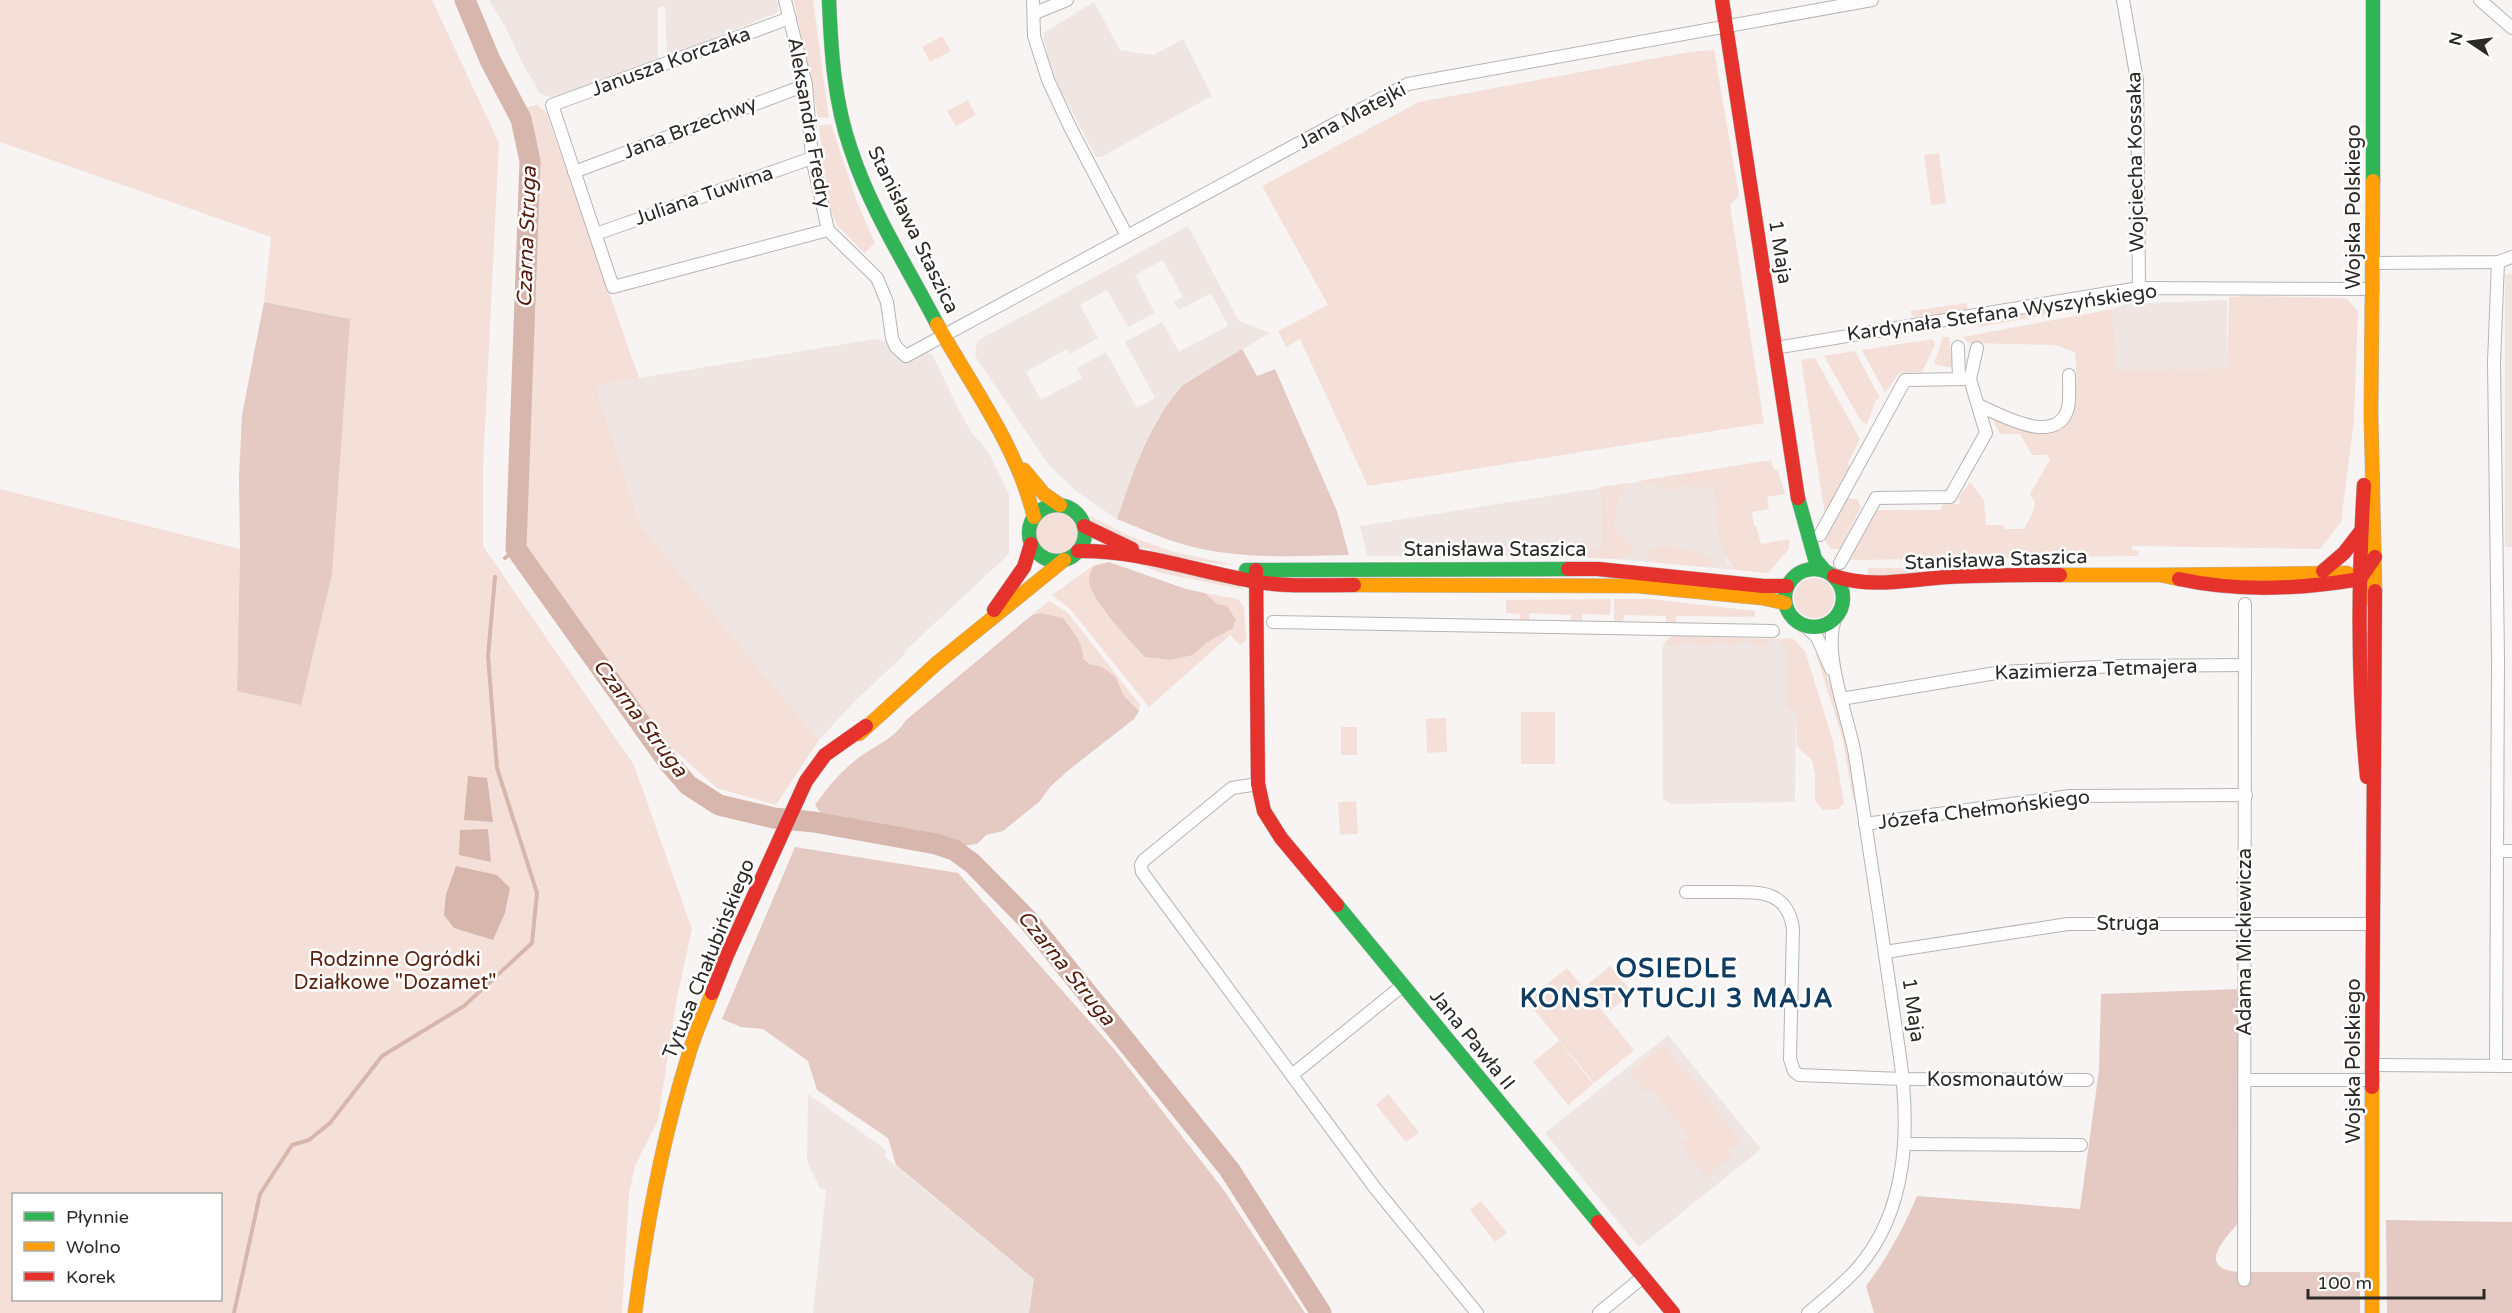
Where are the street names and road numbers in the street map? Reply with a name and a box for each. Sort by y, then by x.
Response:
street label: Janusza Korczaka [588,22,754,102]
street label: Aleksandra Fredry [782,36,836,211]
street label: Wojciecha Kossaka [2122,71,2150,253]
street label: Jana Matejki [1294,77,1410,155]
street label: Jana Brzechwy [620,91,760,164]
street label: Wojska Polskiego [2342,124,2366,290]
street label: Stanisława Staszica [862,142,964,318]
street label: Juliana Tuwima [632,161,776,231]
street label: 1 Maja [1763,218,1797,286]
street label: Kardynała Stefana Wyszyńskiego [1845,279,2159,347]
street label: Stanisława Staszica [1403,538,1587,562]
street label: Stanisława Staszica [1904,545,2088,575]
street label: Kazimierza Tetmajera [1994,654,2198,686]
street label: Józefa Chełmońskiego [1877,785,2091,835]
street label: Adama Mickiewicza [2233,848,2257,1036]
street label: Tytusa Chałubińskiego [658,855,760,1063]
street label: Struga [2096,912,2160,936]
street label: 1 Maja [1897,976,1929,1044]
street label: Wojska Polskiego [2342,978,2366,1144]
street label: Jana Pawła II [1424,985,1520,1095]
street label: Kosmonautów [1927,1068,2063,1092]

